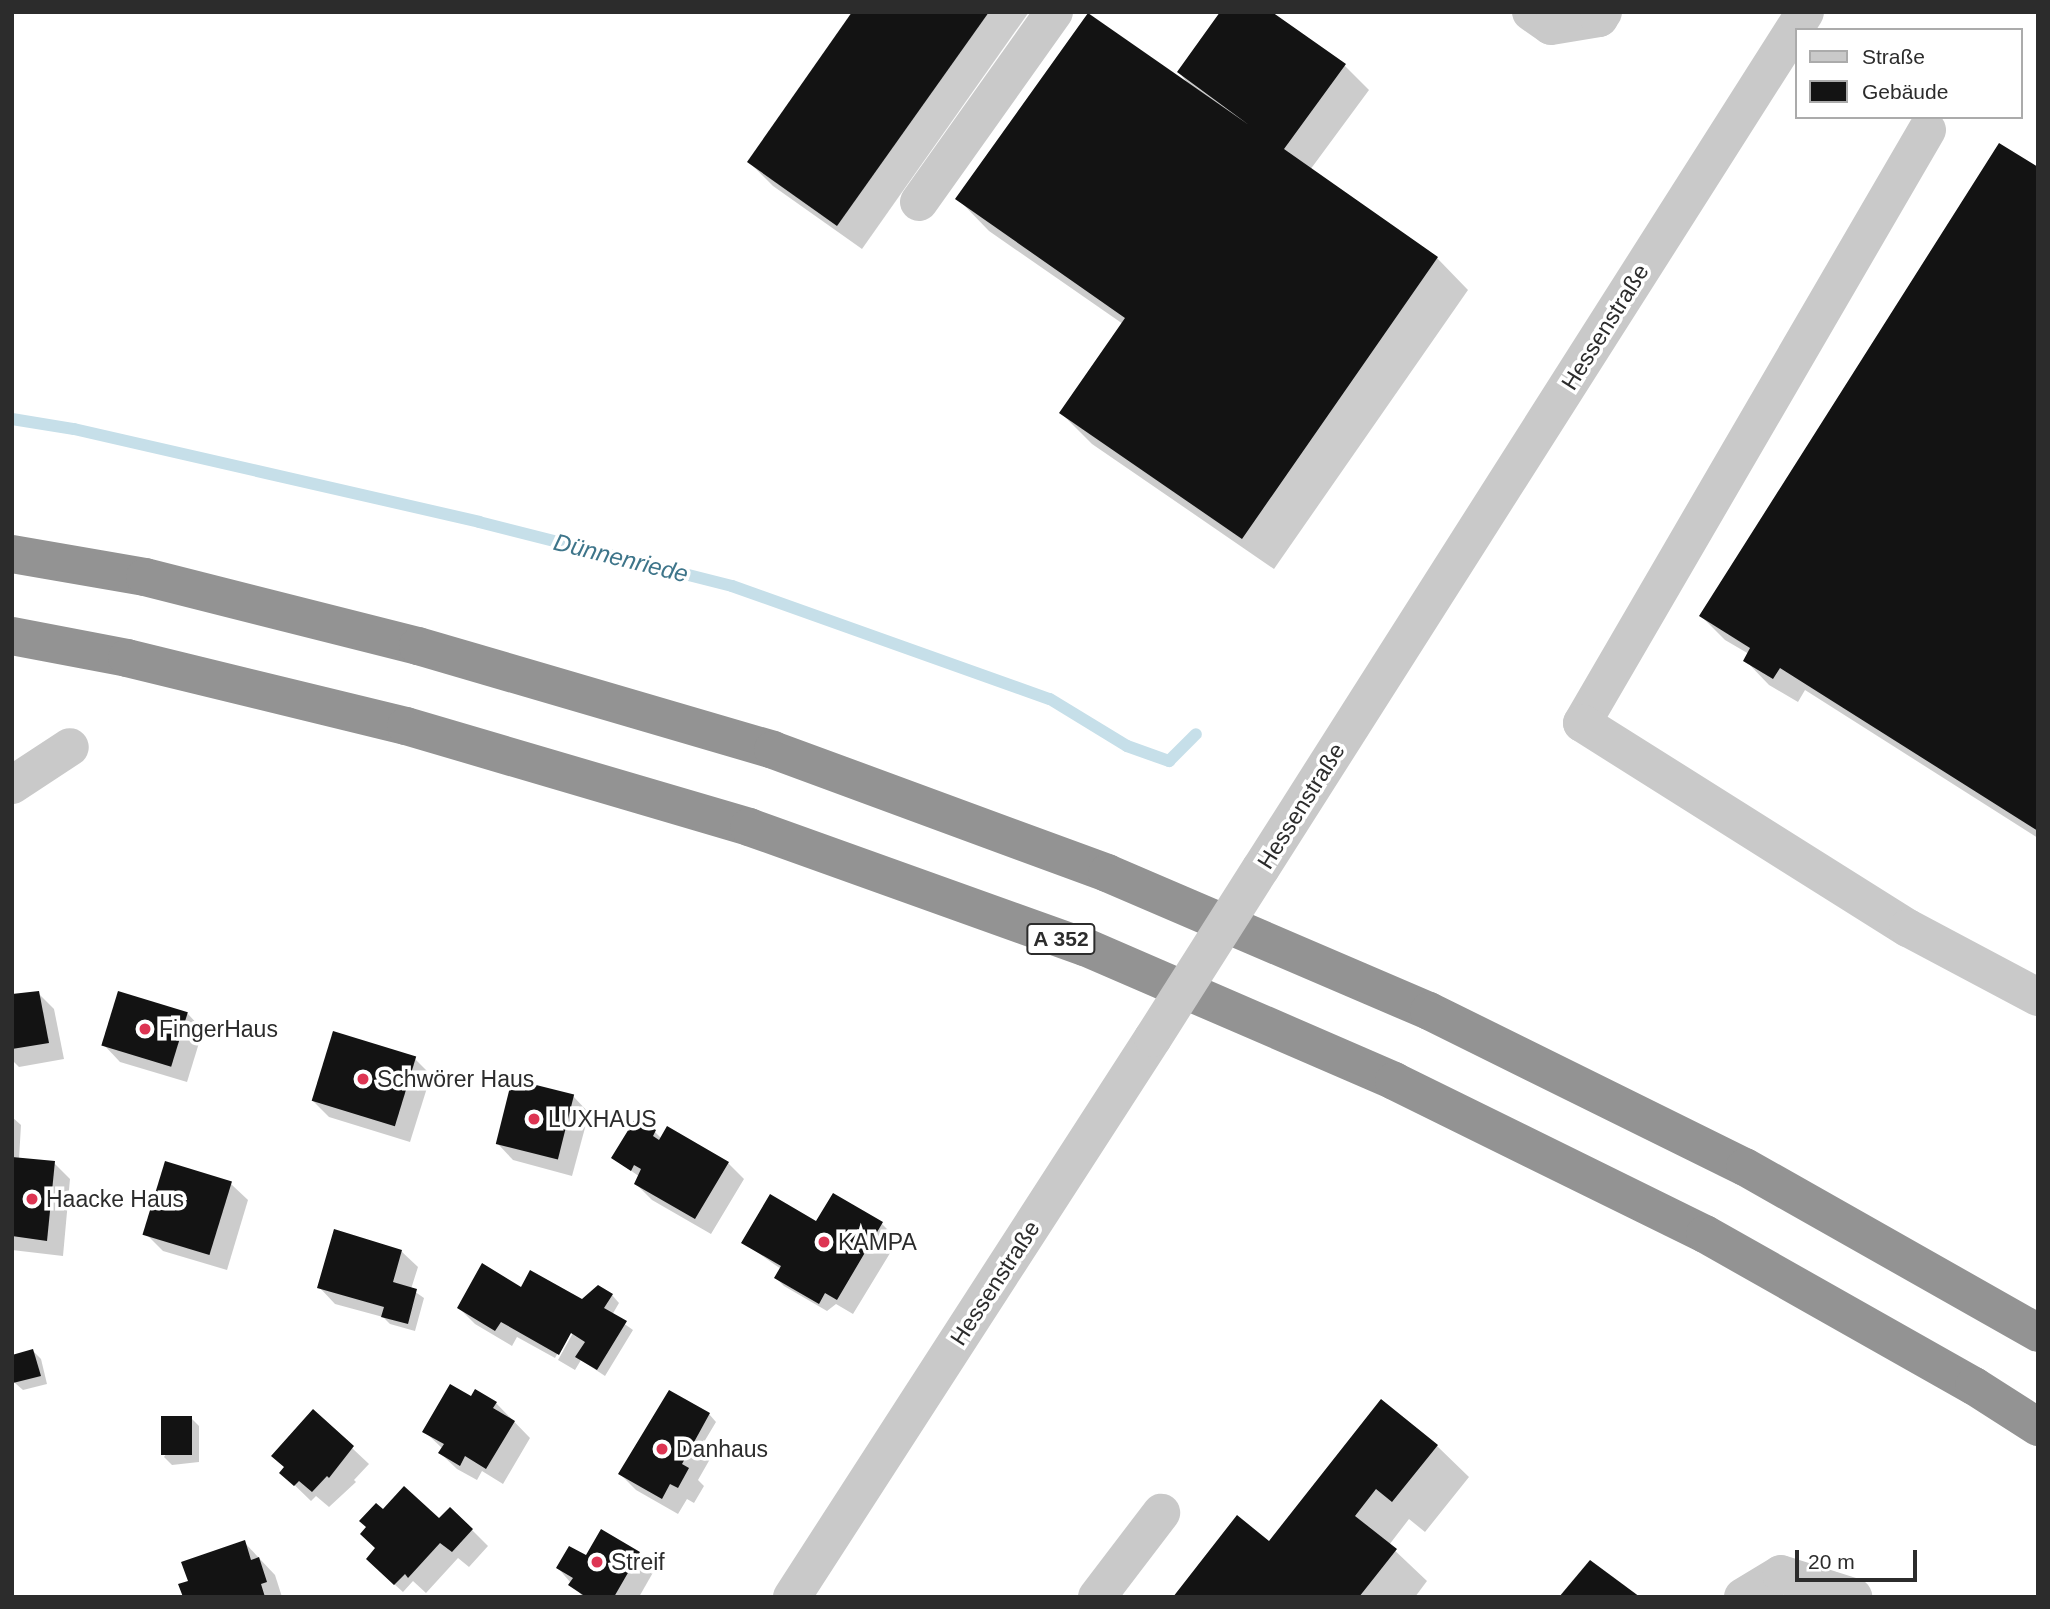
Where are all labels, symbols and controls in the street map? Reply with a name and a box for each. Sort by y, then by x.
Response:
legend [1794,28,2022,119]
text: Straße [1862,45,1925,68]
text: Gebäude [1862,80,1948,103]
street label: Hessenstraße [1555,259,1655,395]
water label: Dünnenriede [551,527,691,589]
street label: Hessenstraße [1251,738,1351,874]
road number: A 352 [1024,922,1098,956]
place label: FingerHaus [159,1015,278,1043]
marker: FingerHaus [137,1021,153,1037]
place label: Schwörer Haus [377,1065,534,1093]
marker: Schwörer Haus [355,1071,371,1087]
place label: LUXHAUS [548,1105,657,1133]
marker: LUXHAUS [526,1111,542,1127]
place label: Haacke Haus [46,1185,184,1213]
marker: Haacke Haus [24,1191,40,1207]
street label: Hessenstraße [944,1215,1046,1351]
place label: KAMPA [838,1228,917,1256]
marker: KAMPA [816,1234,832,1250]
place label: Danhaus [676,1435,768,1463]
marker: Danhaus [654,1441,670,1457]
scale bar [1798,1536,1920,1580]
place label: Streif [611,1548,665,1576]
text: 20 m [1808,1550,1855,1573]
marker: Streif [589,1554,605,1570]

